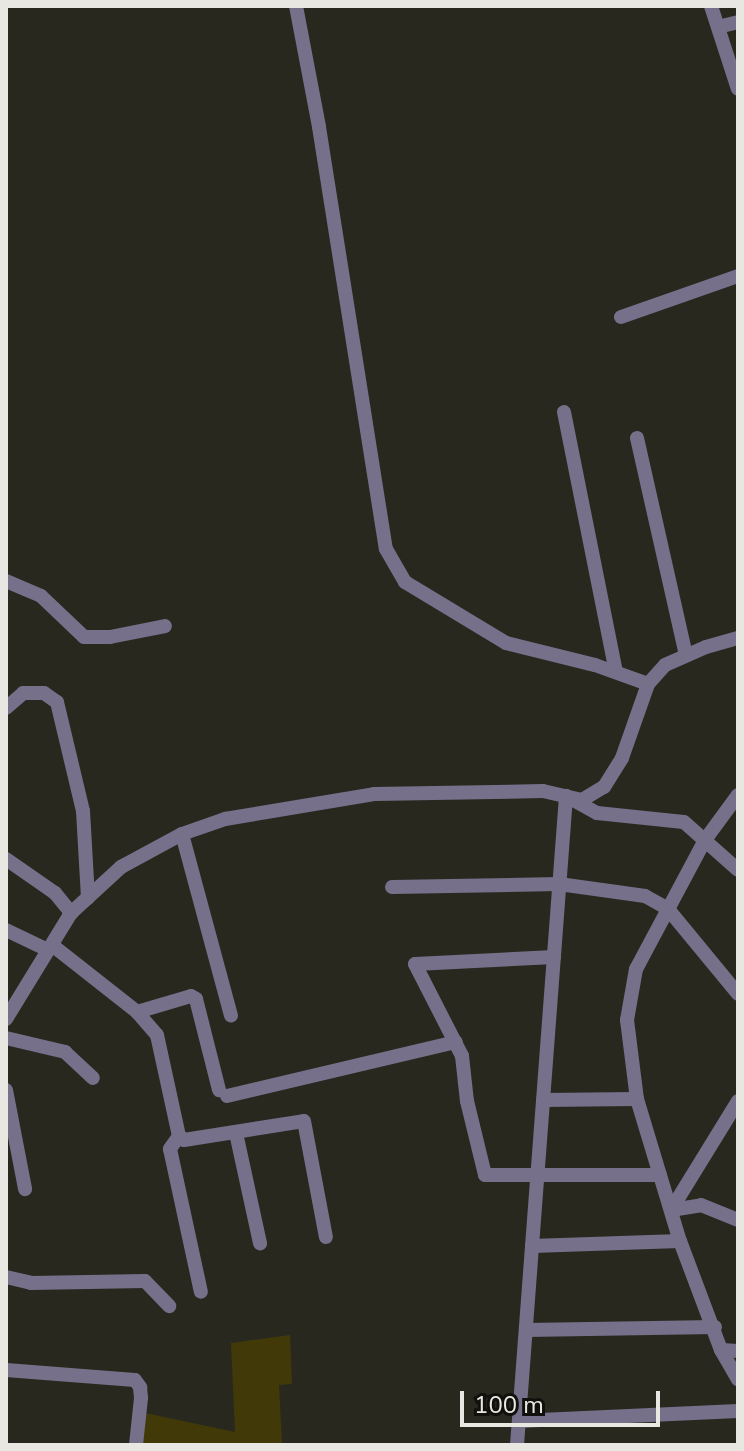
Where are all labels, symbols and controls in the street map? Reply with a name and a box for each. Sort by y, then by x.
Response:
scale bar [464,1375,664,1425]
text: 100 m [474,1389,544,1421]

